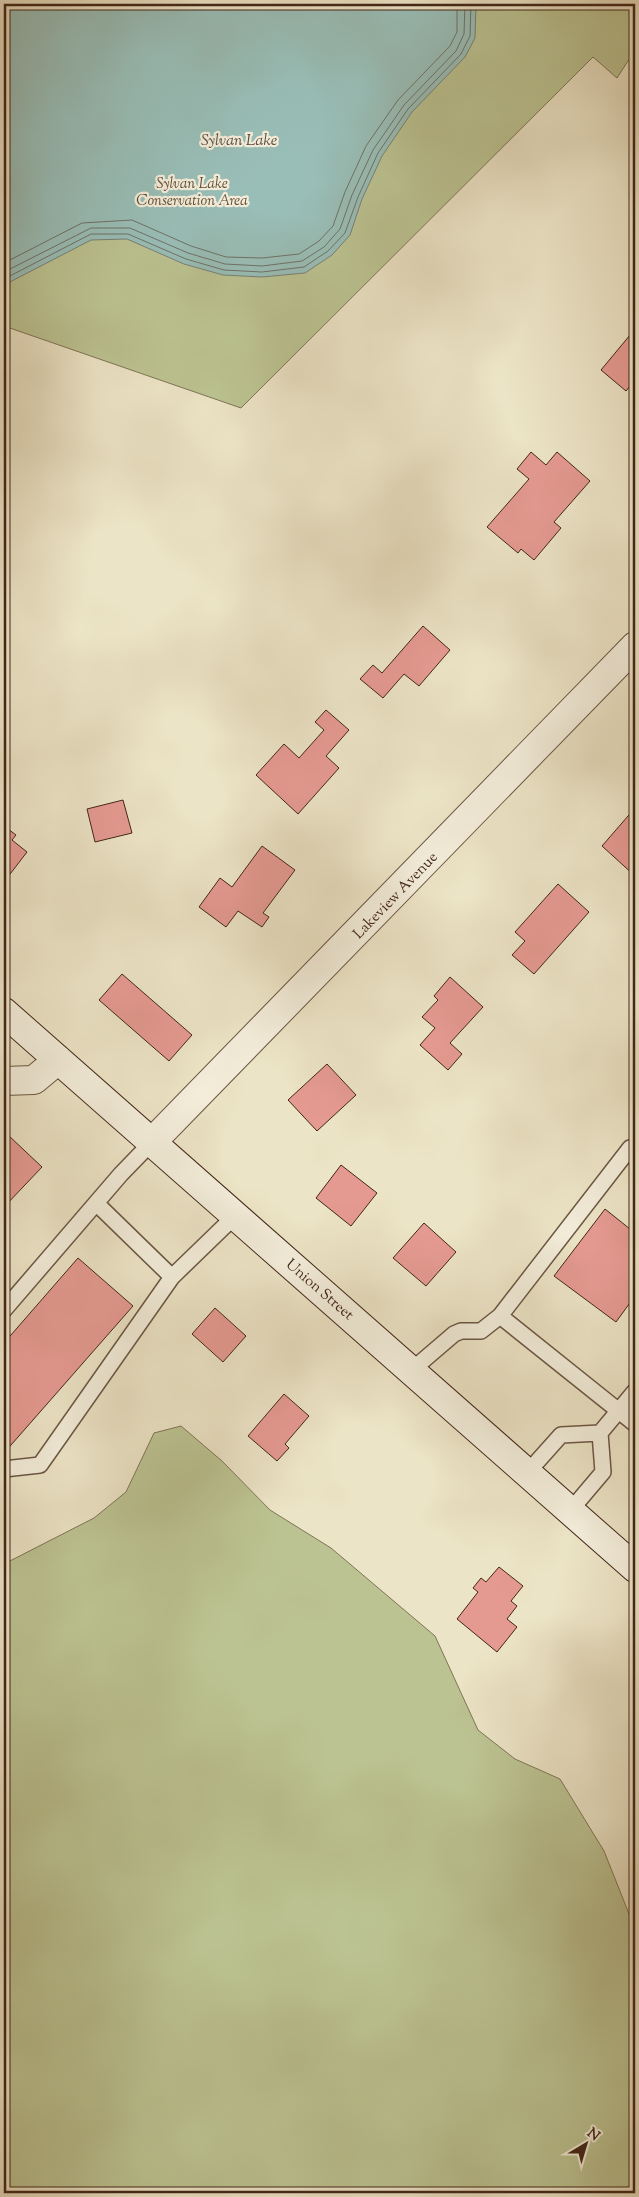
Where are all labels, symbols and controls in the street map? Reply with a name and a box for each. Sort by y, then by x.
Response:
water label: Sylvan Lake [201,130,277,153]
park label: Sylvan Lake Conservation Area [136,174,248,212]
street label: Lakeview Avenue [349,848,443,944]
street label: Union Street [280,1255,358,1326]
north arrow [562,2120,612,2170]
text: N [582,2124,603,2147]

